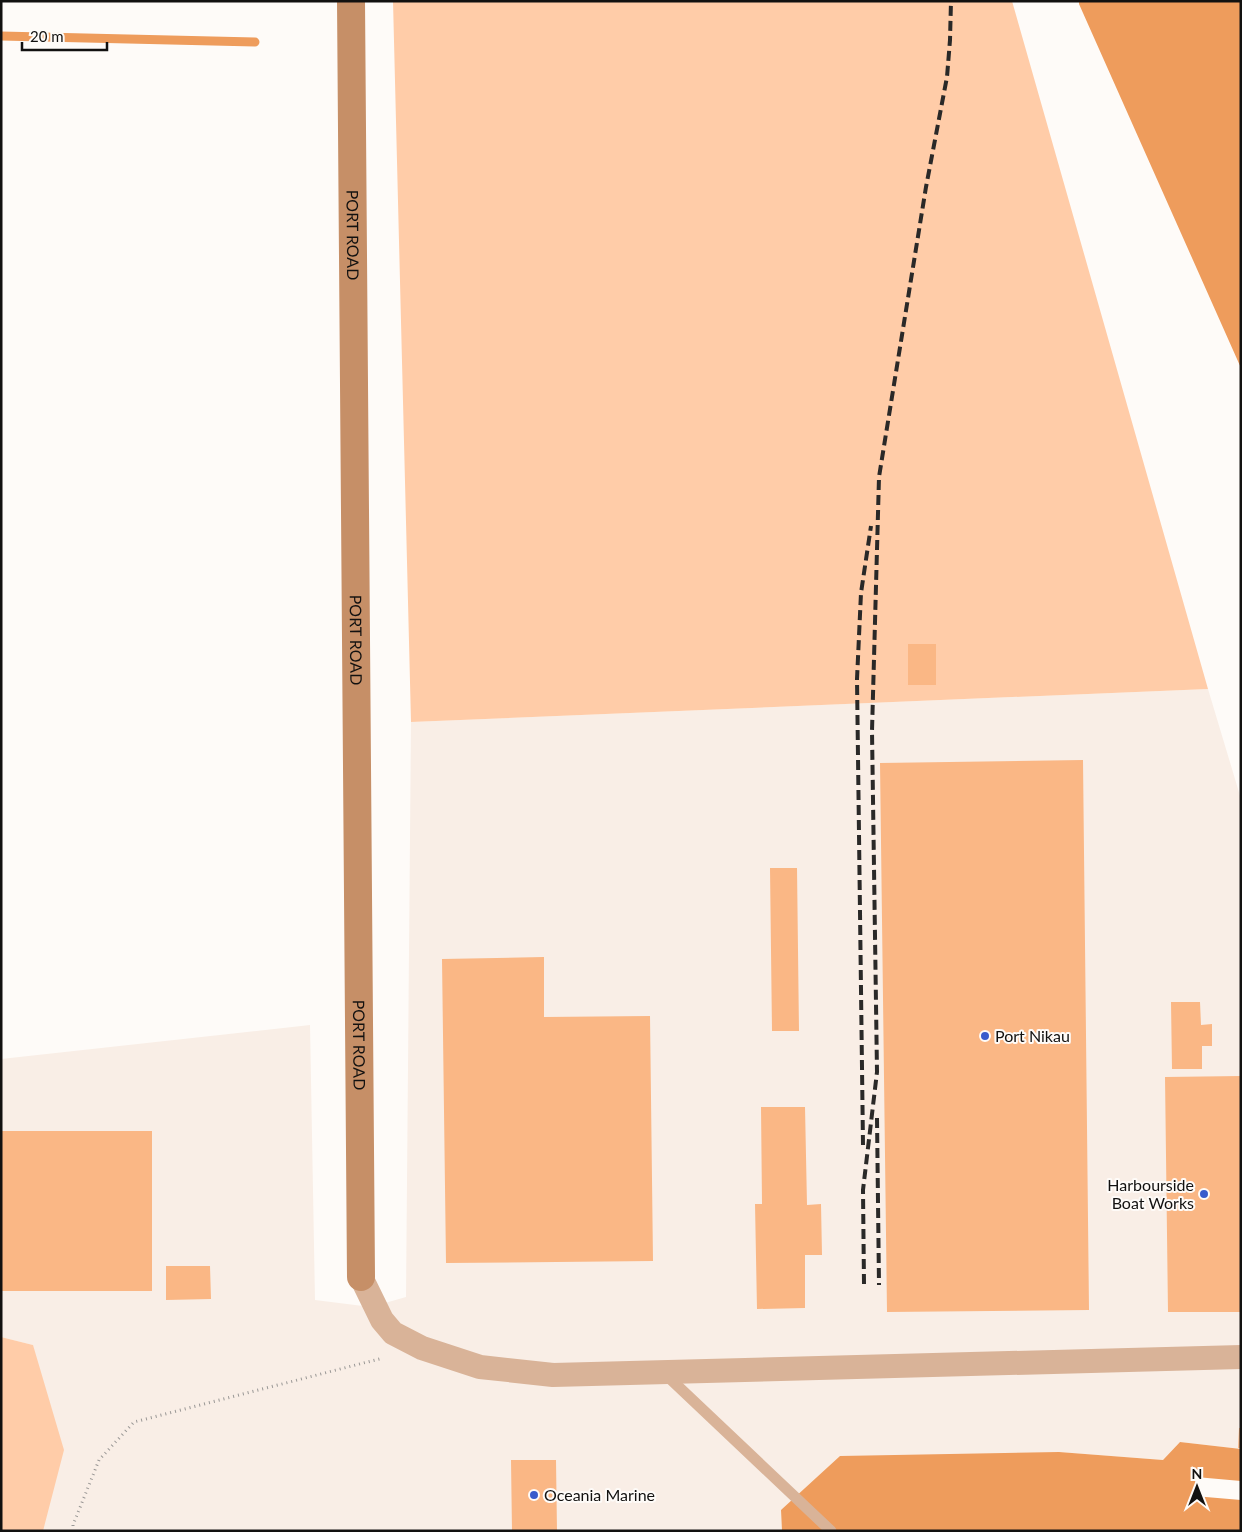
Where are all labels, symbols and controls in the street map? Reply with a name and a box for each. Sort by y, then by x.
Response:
scale bar [22,20,108,52]
text: 20 m [30,27,64,45]
street label: PORT ROAD [343,190,363,280]
street label: PORT ROAD [347,595,366,685]
street label: PORT ROAD [350,1000,370,1090]
place label: Port Nikau [995,1026,1070,1045]
marker: Port Nikau [979,1030,991,1042]
place label: Harbourside Boat Works [1107,1175,1194,1212]
marker: Harbourside Boat Works [1198,1188,1210,1200]
north arrow [1172,1462,1222,1512]
text: N [1192,1465,1202,1482]
place label: Oceania Marine [544,1485,655,1504]
marker: Oceania Marine [528,1489,540,1501]

